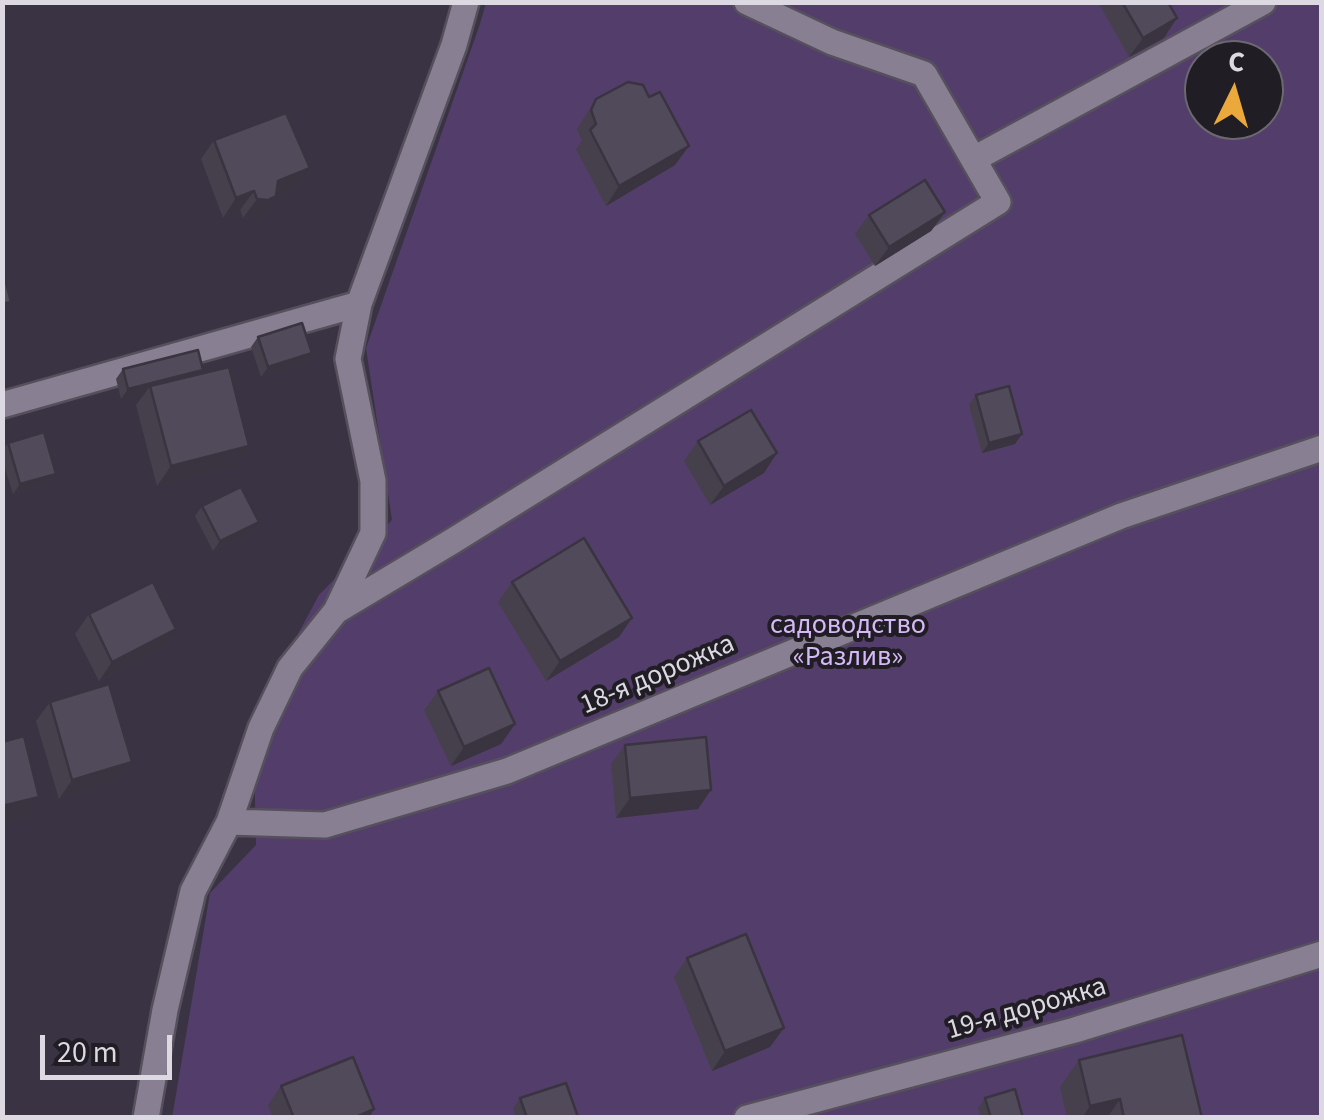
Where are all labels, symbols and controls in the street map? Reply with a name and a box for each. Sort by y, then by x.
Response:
north arrow [1184,40,1284,140]
text: С [1227,41,1246,83]
park label: садоводство «Разлив» [770,610,926,676]
street label: 18-я дорожка [576,628,740,724]
street label: 19-я дорожка [944,971,1110,1049]
scale bar [45,1015,178,1077]
text: 20 m [57,1031,118,1074]

